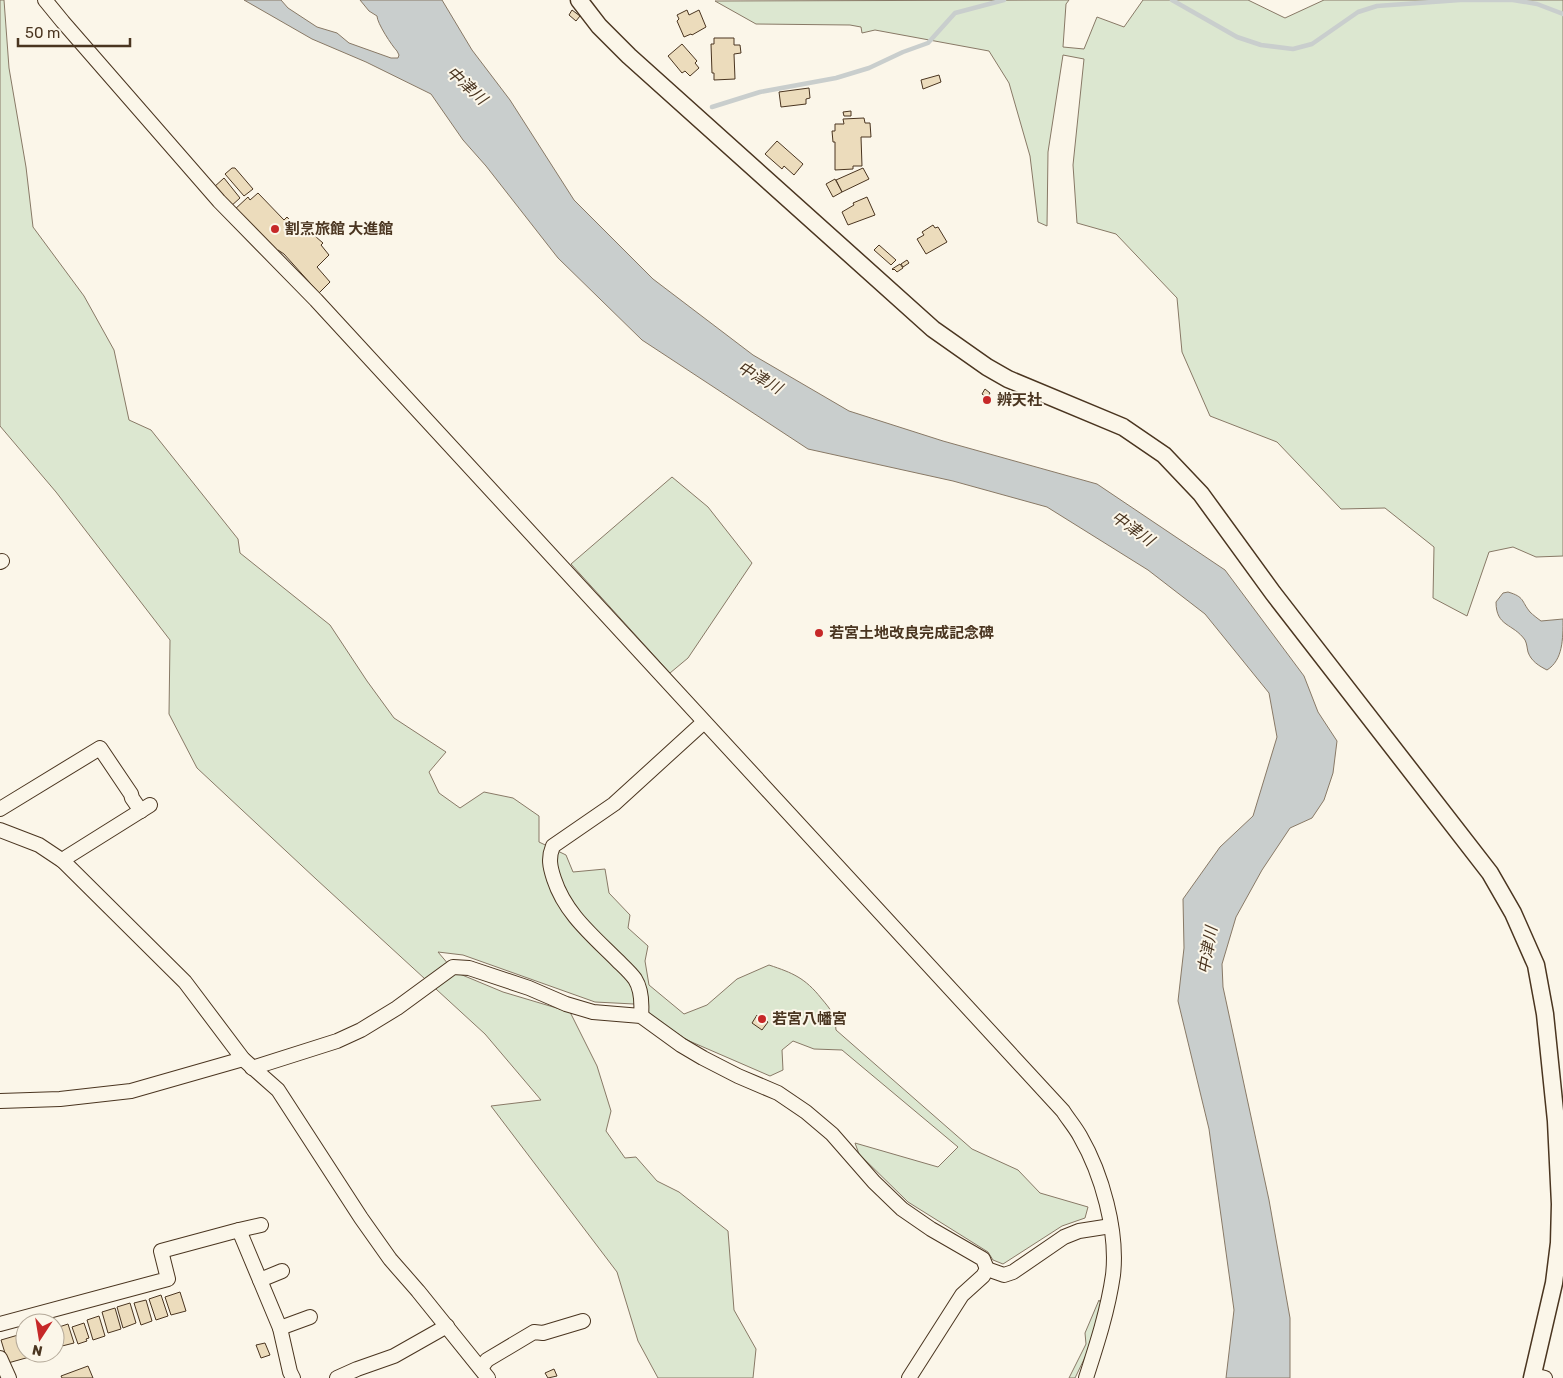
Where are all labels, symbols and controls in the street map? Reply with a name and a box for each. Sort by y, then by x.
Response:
scale bar [18,15,130,47]
text: 50 m [25,24,60,42]
water label: 中津川 [442,62,492,110]
place label: 割烹旅館 大進館 [285,220,393,238]
marker: 割烹旅館 大進館 [269,223,281,235]
water label: 中津川 [734,357,787,399]
place label: 辨天社 [997,391,1042,409]
marker: 辨天社 [981,394,993,406]
water label: 中津川 [1108,507,1159,551]
place label: 若宮土地改良完成記念碑 [829,624,994,642]
marker: 若宮土地改良完成記念碑 [813,627,825,639]
water label: 中津川 [1194,923,1221,975]
place label: 若宮八幡宮 [772,1010,847,1028]
marker: 若宮八幡宮 [756,1013,768,1025]
north arrow [15,1313,65,1363]
text: N [31,1341,44,1360]

